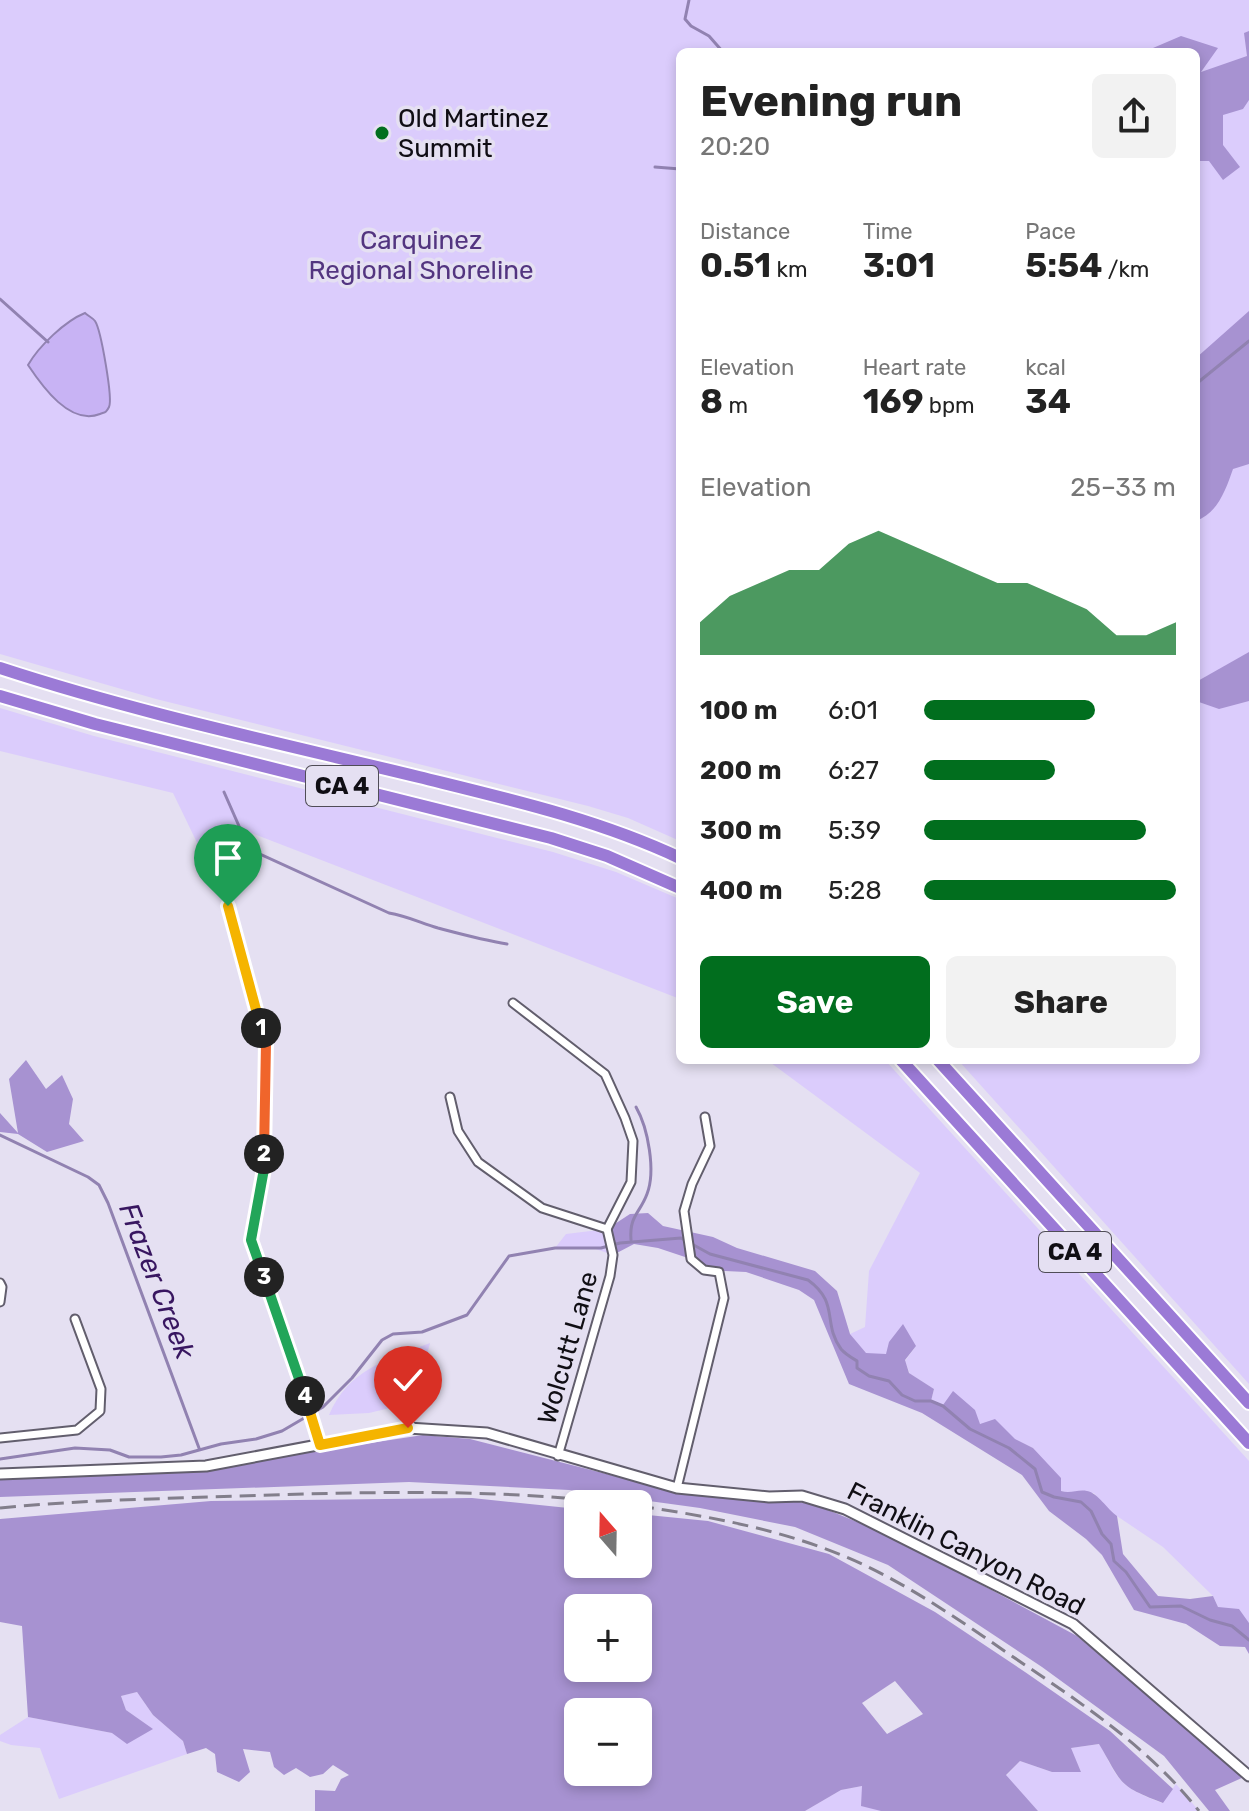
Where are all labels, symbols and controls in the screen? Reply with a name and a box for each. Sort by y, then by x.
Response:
button: share [1092,74,1176,158]
text: Evening run [700,75,962,127]
place label: Old Martinez Summit [398,103,549,164]
marker: Old Martinez Summit [373,124,391,142]
text: 20:20 [700,131,770,162]
text: Distance [700,218,790,245]
text: Time [863,218,913,245]
text: Pace [1025,218,1076,245]
park label: Carquinez Regional Shoreline [308,225,534,286]
text: 0.51 [700,245,771,286]
text: 3:01 [863,245,935,286]
text: 5:54 [1025,245,1102,286]
text: km [771,256,807,283]
text: /km [1102,256,1149,283]
text: Elevation [700,354,794,381]
text: Heart rate [863,354,966,381]
text: kcal [1025,354,1066,381]
text: 8 [700,381,723,422]
text: 169 [863,381,923,422]
text: 34 [1025,381,1071,422]
text: m [723,392,748,419]
text: bpm [923,392,975,419]
text: Elevation [700,472,811,503]
text: 25–33 m [1070,472,1176,503]
text: 100 m [700,695,778,726]
text: 6:01 [828,695,878,726]
text: 200 m [700,755,782,786]
text: 6:27 [828,755,879,786]
road number: CA 4 [306,766,378,806]
text: 300 m [700,815,782,846]
text: 5:39 [828,815,881,846]
pin [194,824,262,906]
icon: arrive [206,836,250,880]
text: 400 m [700,875,782,906]
text: 5:28 [828,875,882,906]
button: Save [700,956,930,1048]
button: Share [946,956,1176,1048]
pin: 1 [241,1008,281,1048]
text: 1 [256,1014,266,1041]
pin: 2 [244,1134,284,1174]
text: 2 [257,1140,271,1167]
water label: Frazer Creek [112,1198,202,1364]
road number: CA 4 [1039,1232,1111,1272]
pin: 3 [244,1257,284,1297]
text: 3 [257,1263,271,1290]
street label: Wolcutt Lane [531,1268,605,1428]
pin [374,1346,442,1428]
icon: check [386,1358,430,1402]
pin: 4 [285,1376,325,1416]
text: 4 [297,1382,313,1409]
street label: Franklin Canyon Road [842,1476,1090,1622]
north arrow [564,1490,652,1578]
map controls [564,1490,652,1786]
button: + [564,1594,652,1682]
button: − [564,1698,652,1786]

